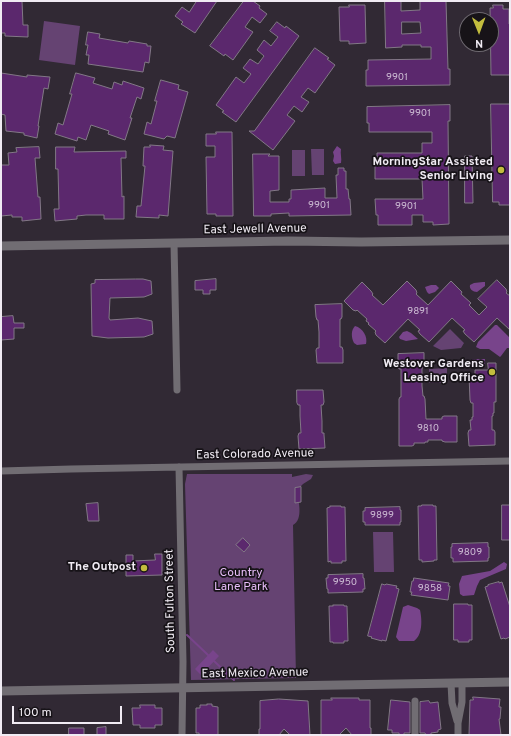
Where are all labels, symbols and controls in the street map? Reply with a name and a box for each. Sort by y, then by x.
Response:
north arrow [459,12,499,52]
text: N [475,36,483,50]
house number: 9901 [386,72,408,84]
house number: 9901 [409,108,431,120]
place label: MorningStar Assisted Senior Living [373,156,493,184]
marker: MorningStar Assisted Senior Living [496,165,506,175]
house number: 9901 [308,200,330,212]
house number: 9901 [395,201,417,213]
street label: East Jewell Avenue [203,222,307,238]
house number: 9891 [407,306,429,318]
place label: Westover Gardens Leasing Office [383,358,484,386]
marker: Westover Gardens Leasing Office [487,367,497,377]
house number: 9810 [417,423,439,435]
street label: East Colorado Avenue [196,447,314,463]
house number: 9899 [370,510,394,522]
house number: 9809 [458,547,482,559]
street label: South Fulton Street [163,549,179,653]
place label: The Outpost [68,561,136,575]
marker: The Outpost [139,563,149,573]
park label: Country Lane Park [214,567,268,595]
house number: 9950 [333,577,357,589]
house number: 9858 [418,583,442,595]
street label: East Mexico Avenue [201,666,309,682]
scale bar [14,698,124,724]
text: 100 m [19,705,52,721]

